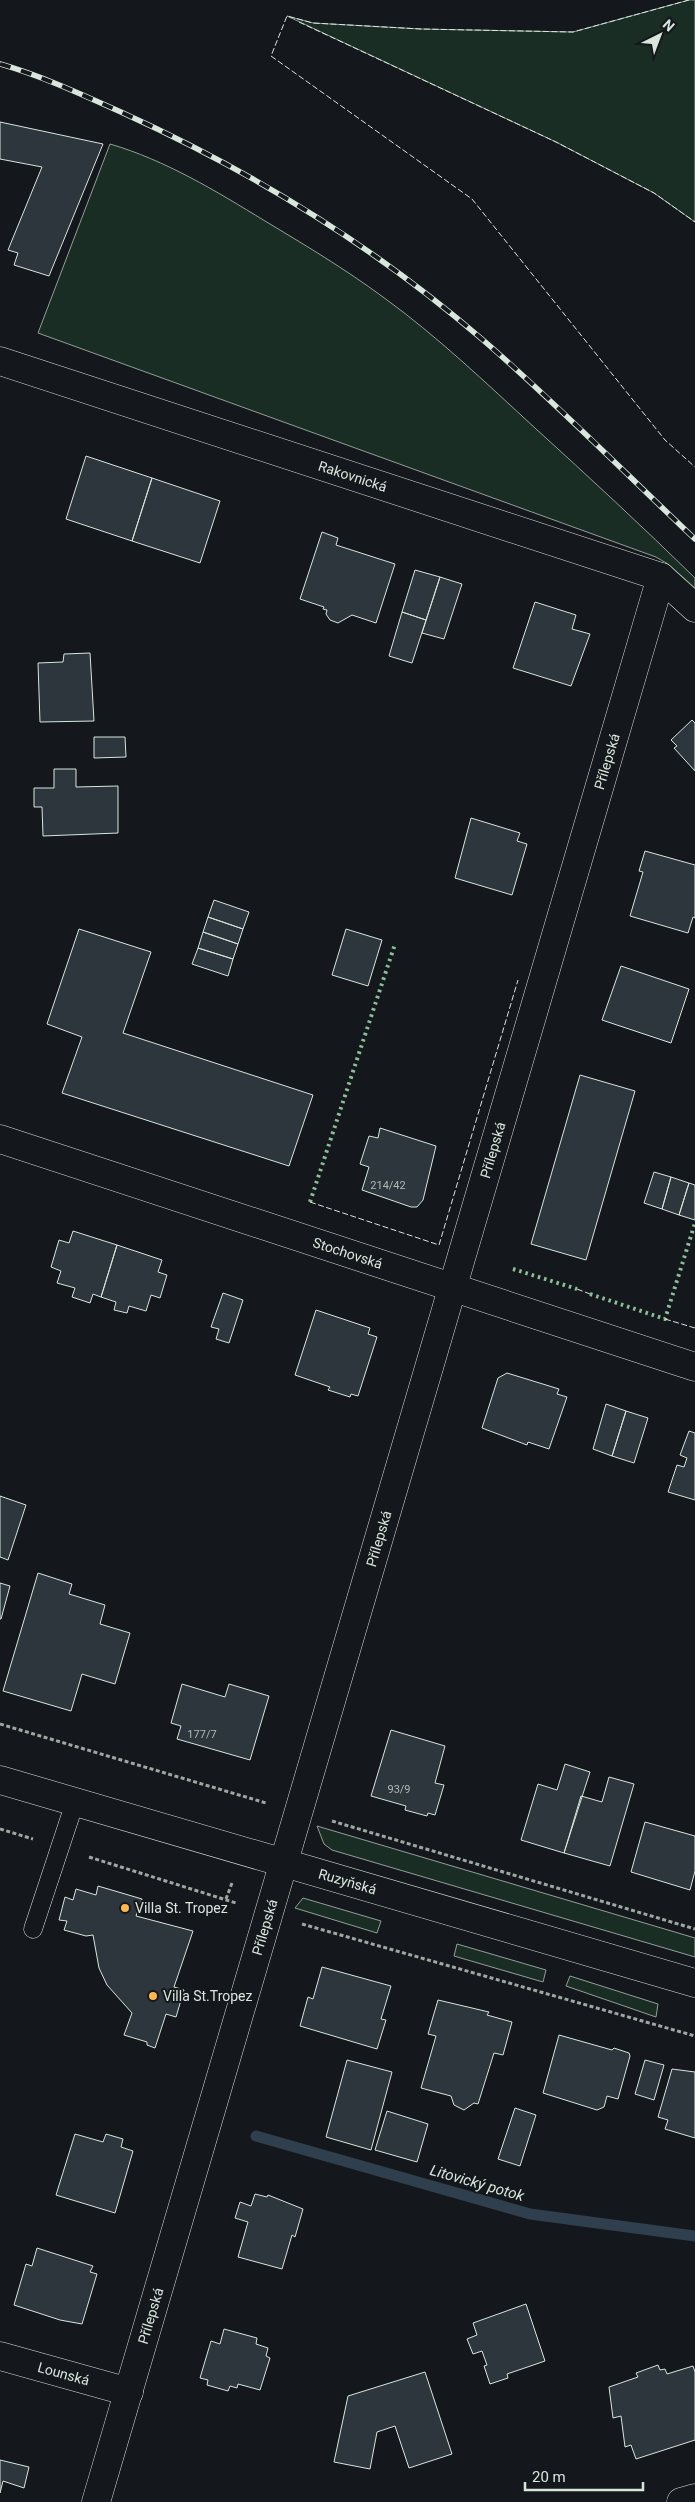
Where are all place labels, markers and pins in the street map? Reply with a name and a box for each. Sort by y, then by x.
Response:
place label: Villa St. Tropez [135,1900,228,1916]
marker: Villa St. Tropez [119,1902,131,1914]
place label: Villa St.Tropez [163,1988,253,2004]
marker: Villa St.Tropez [147,1990,159,2002]

